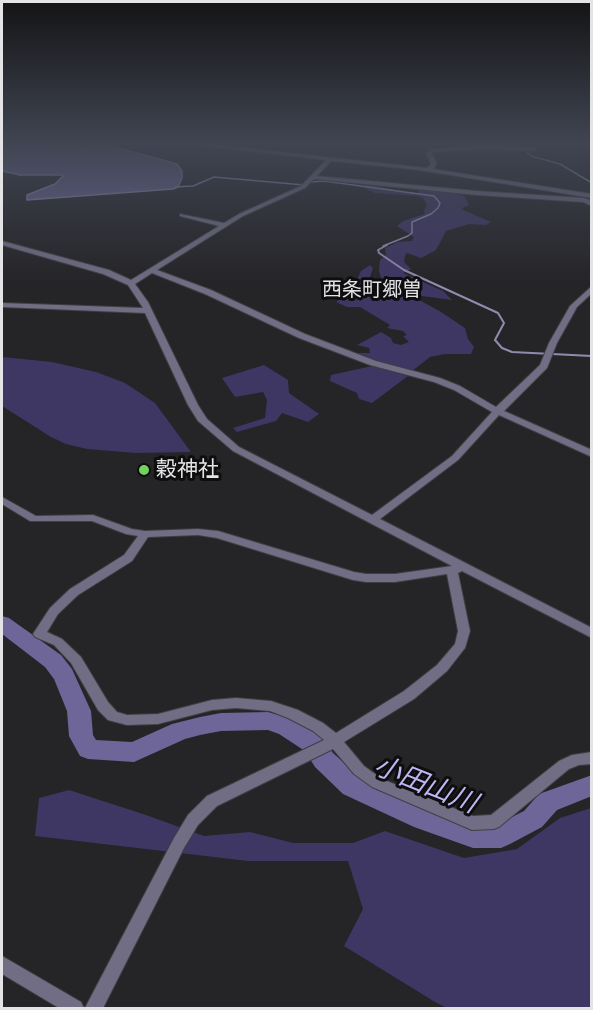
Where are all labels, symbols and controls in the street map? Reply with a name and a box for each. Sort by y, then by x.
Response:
district label: 西条町郷曽 [322,279,422,303]
place label: 穀神社 [156,457,219,483]
marker: 穀神社 [137,463,151,477]
water label: 小田山川 [369,751,481,821]

